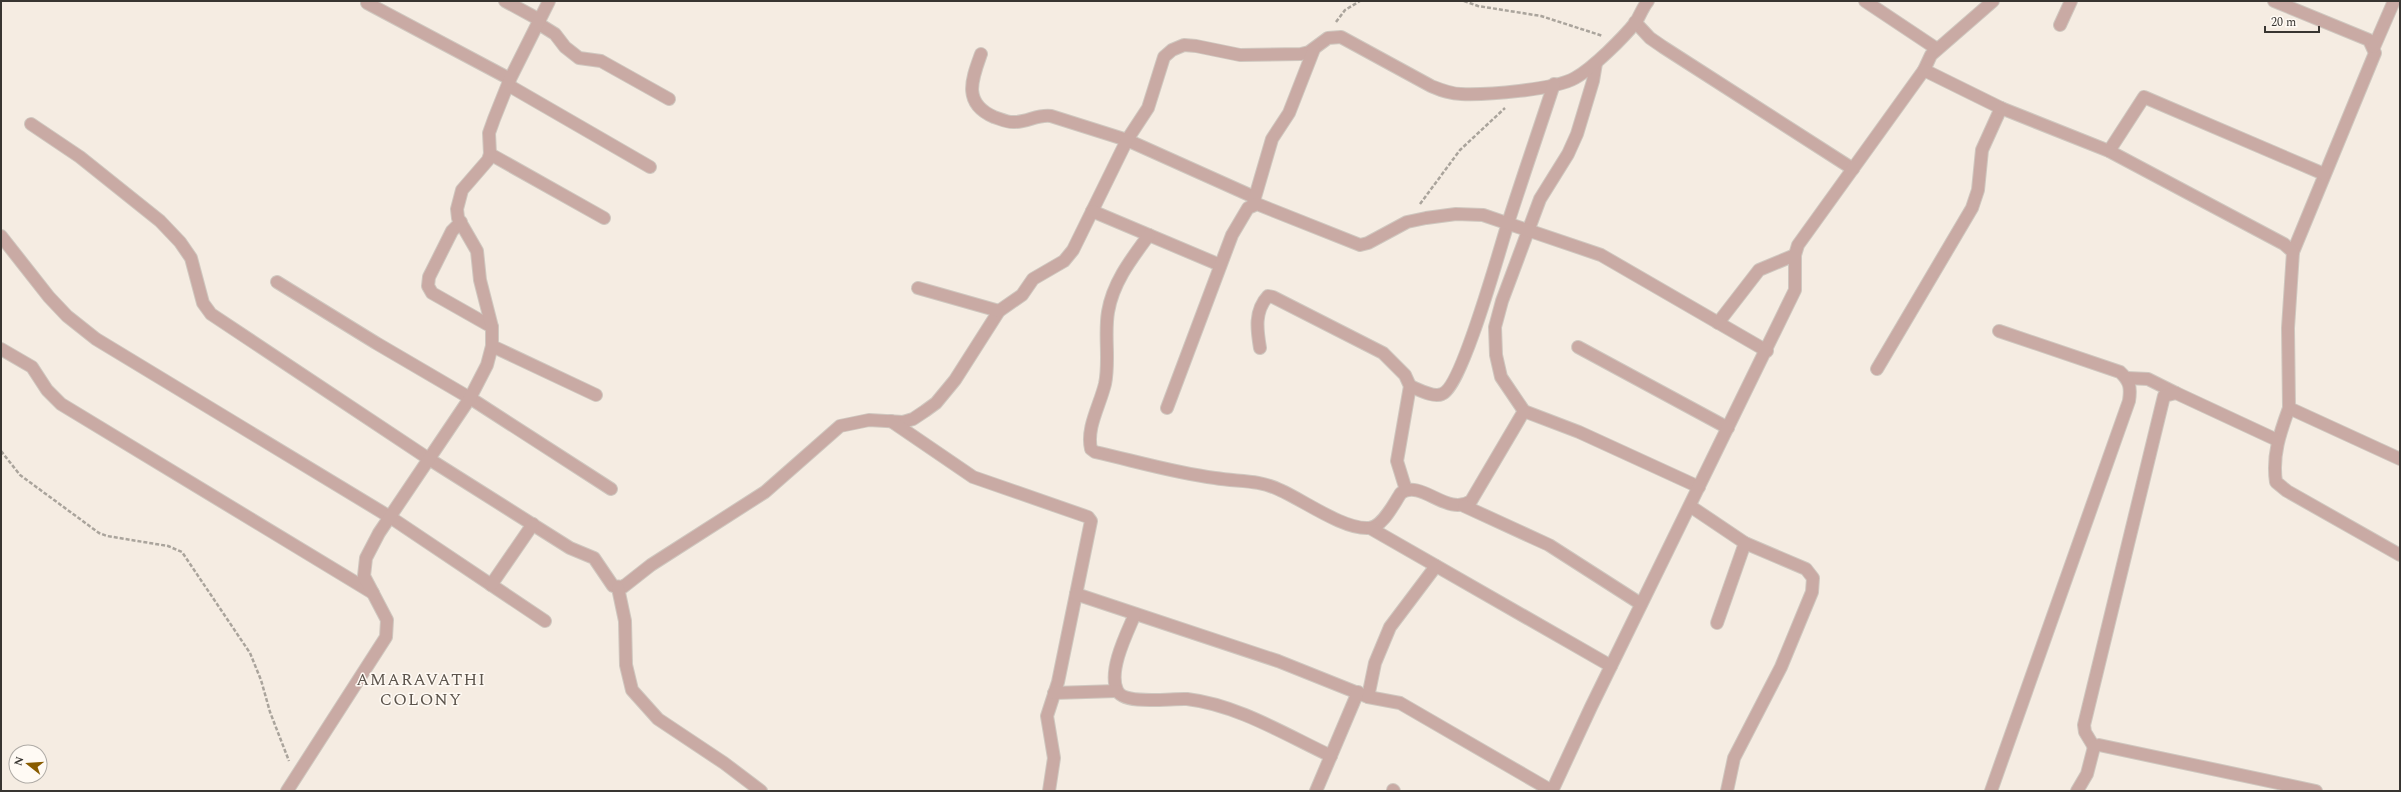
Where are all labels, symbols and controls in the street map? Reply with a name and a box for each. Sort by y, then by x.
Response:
scale bar [2265,8,2319,34]
text: 20 m [2271,13,2296,32]
district label: AMARAVATHI COLONY [356,667,486,713]
north arrow [8,744,48,784]
text: N [9,754,28,768]

